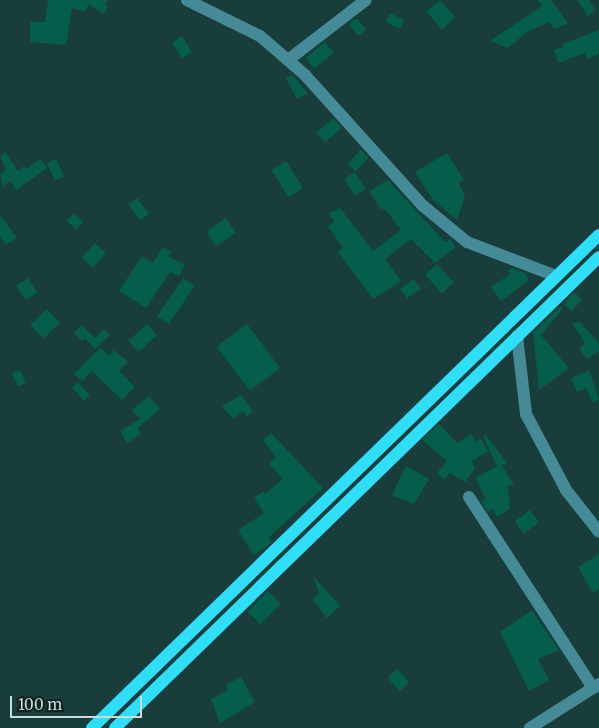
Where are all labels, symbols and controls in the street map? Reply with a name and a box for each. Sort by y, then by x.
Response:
scale bar [12,686,145,718]
text: 100 m [18,695,62,714]

